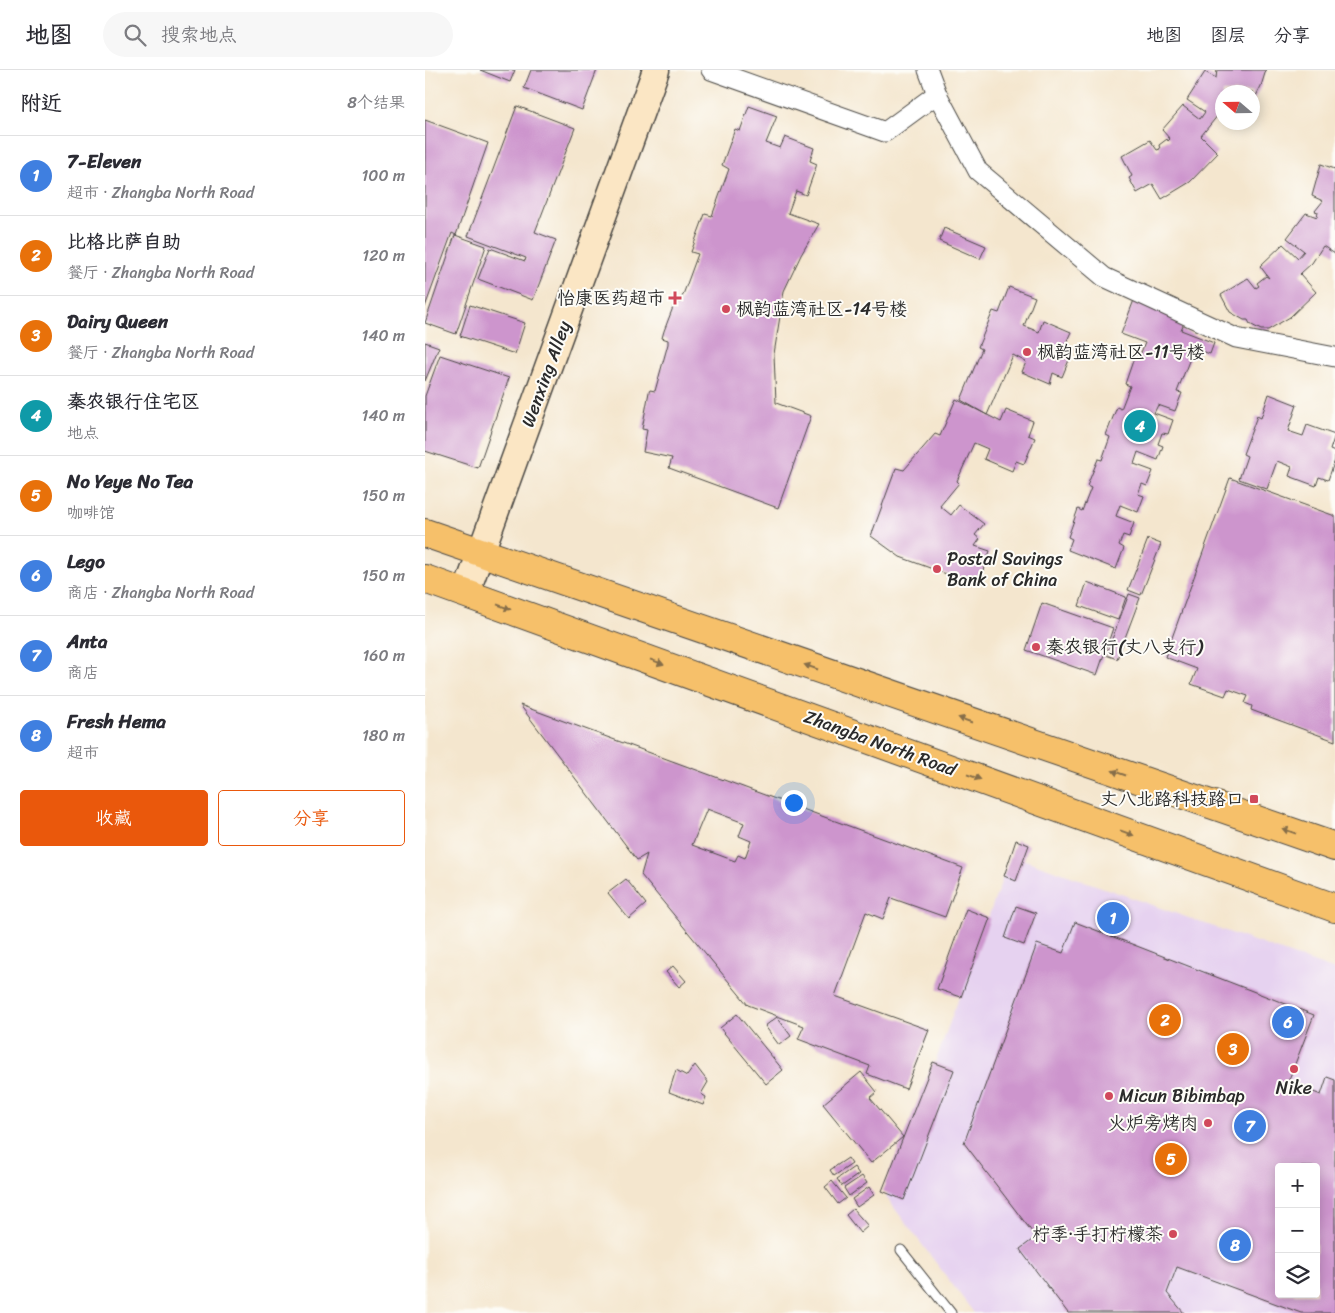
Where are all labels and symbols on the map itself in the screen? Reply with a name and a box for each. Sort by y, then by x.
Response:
north arrow [1215,85,1260,130]
place label: 怡康医药超市 [557,282,665,314]
marker: 怡康医药超市 [669,292,681,304]
place label: 枫韵蓝湾社区-14号楼 [736,293,907,325]
marker: 枫韵蓝湾社区-14号楼 [720,303,732,315]
street label: Wenxing Alley [512,316,580,432]
place label: 枫韵蓝湾社区-11号楼 [1037,336,1205,368]
marker: 枫韵蓝湾社区-11号楼 [1021,346,1033,358]
pin: 4 [1124,407,1156,445]
place label: Postal Savings Bank of China [947,543,1064,596]
marker: Postal Savings Bank of China [931,563,943,575]
one-way arrow [497,603,512,611]
place label: 秦农银行(丈八支行) [1046,631,1204,663]
marker: 秦农银行(丈八支行) [1030,641,1042,653]
one-way arrow [650,658,665,666]
one-way arrow [804,663,819,670]
street label: Zhangba North Road [799,701,962,786]
one-way arrow [957,716,972,724]
one-way arrow [1111,769,1126,776]
one-way arrow [967,773,982,781]
place label: 丈八北路科技路口 [1100,783,1244,815]
your location [781,790,807,816]
marker: 丈八北路科技路口 [1248,793,1260,805]
one-way arrow [1281,827,1296,835]
one-way arrow [1120,829,1135,837]
pin: 1 [1097,899,1129,937]
pin: 2 [1149,1001,1181,1039]
pin: 6 [1272,1003,1304,1041]
pin: 3 [1217,1030,1249,1068]
marker: Nike [1288,1063,1300,1075]
place label: Nike [1276,1072,1312,1104]
place label: Micun Bibimbap [1119,1080,1245,1112]
marker: Micun Bibimbap [1103,1090,1115,1102]
place label: 火炉旁烤肉 [1108,1107,1198,1139]
pin: 7 [1234,1107,1266,1145]
marker: 火炉旁烤肉 [1202,1117,1214,1129]
pin: 5 [1155,1140,1187,1178]
place label: 柠季·手打柠檬茶 [1032,1218,1163,1250]
pin: 8 [1219,1226,1251,1264]
marker: 柠季·手打柠檬茶 [1167,1228,1179,1240]

